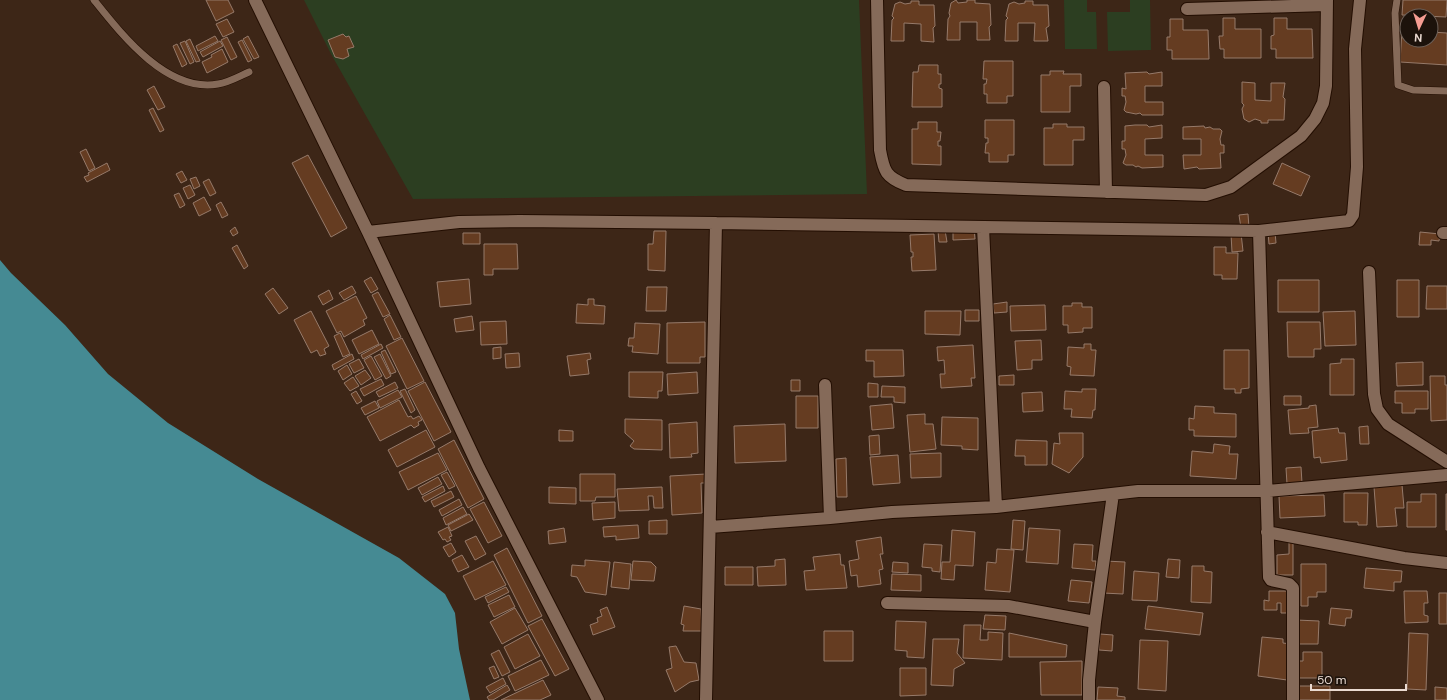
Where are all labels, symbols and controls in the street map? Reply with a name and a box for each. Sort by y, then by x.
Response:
north arrow [1399,8,1439,48]
text: N [1414,31,1423,45]
scale bar [1311,666,1406,692]
text: 50 m [1317,672,1346,688]

